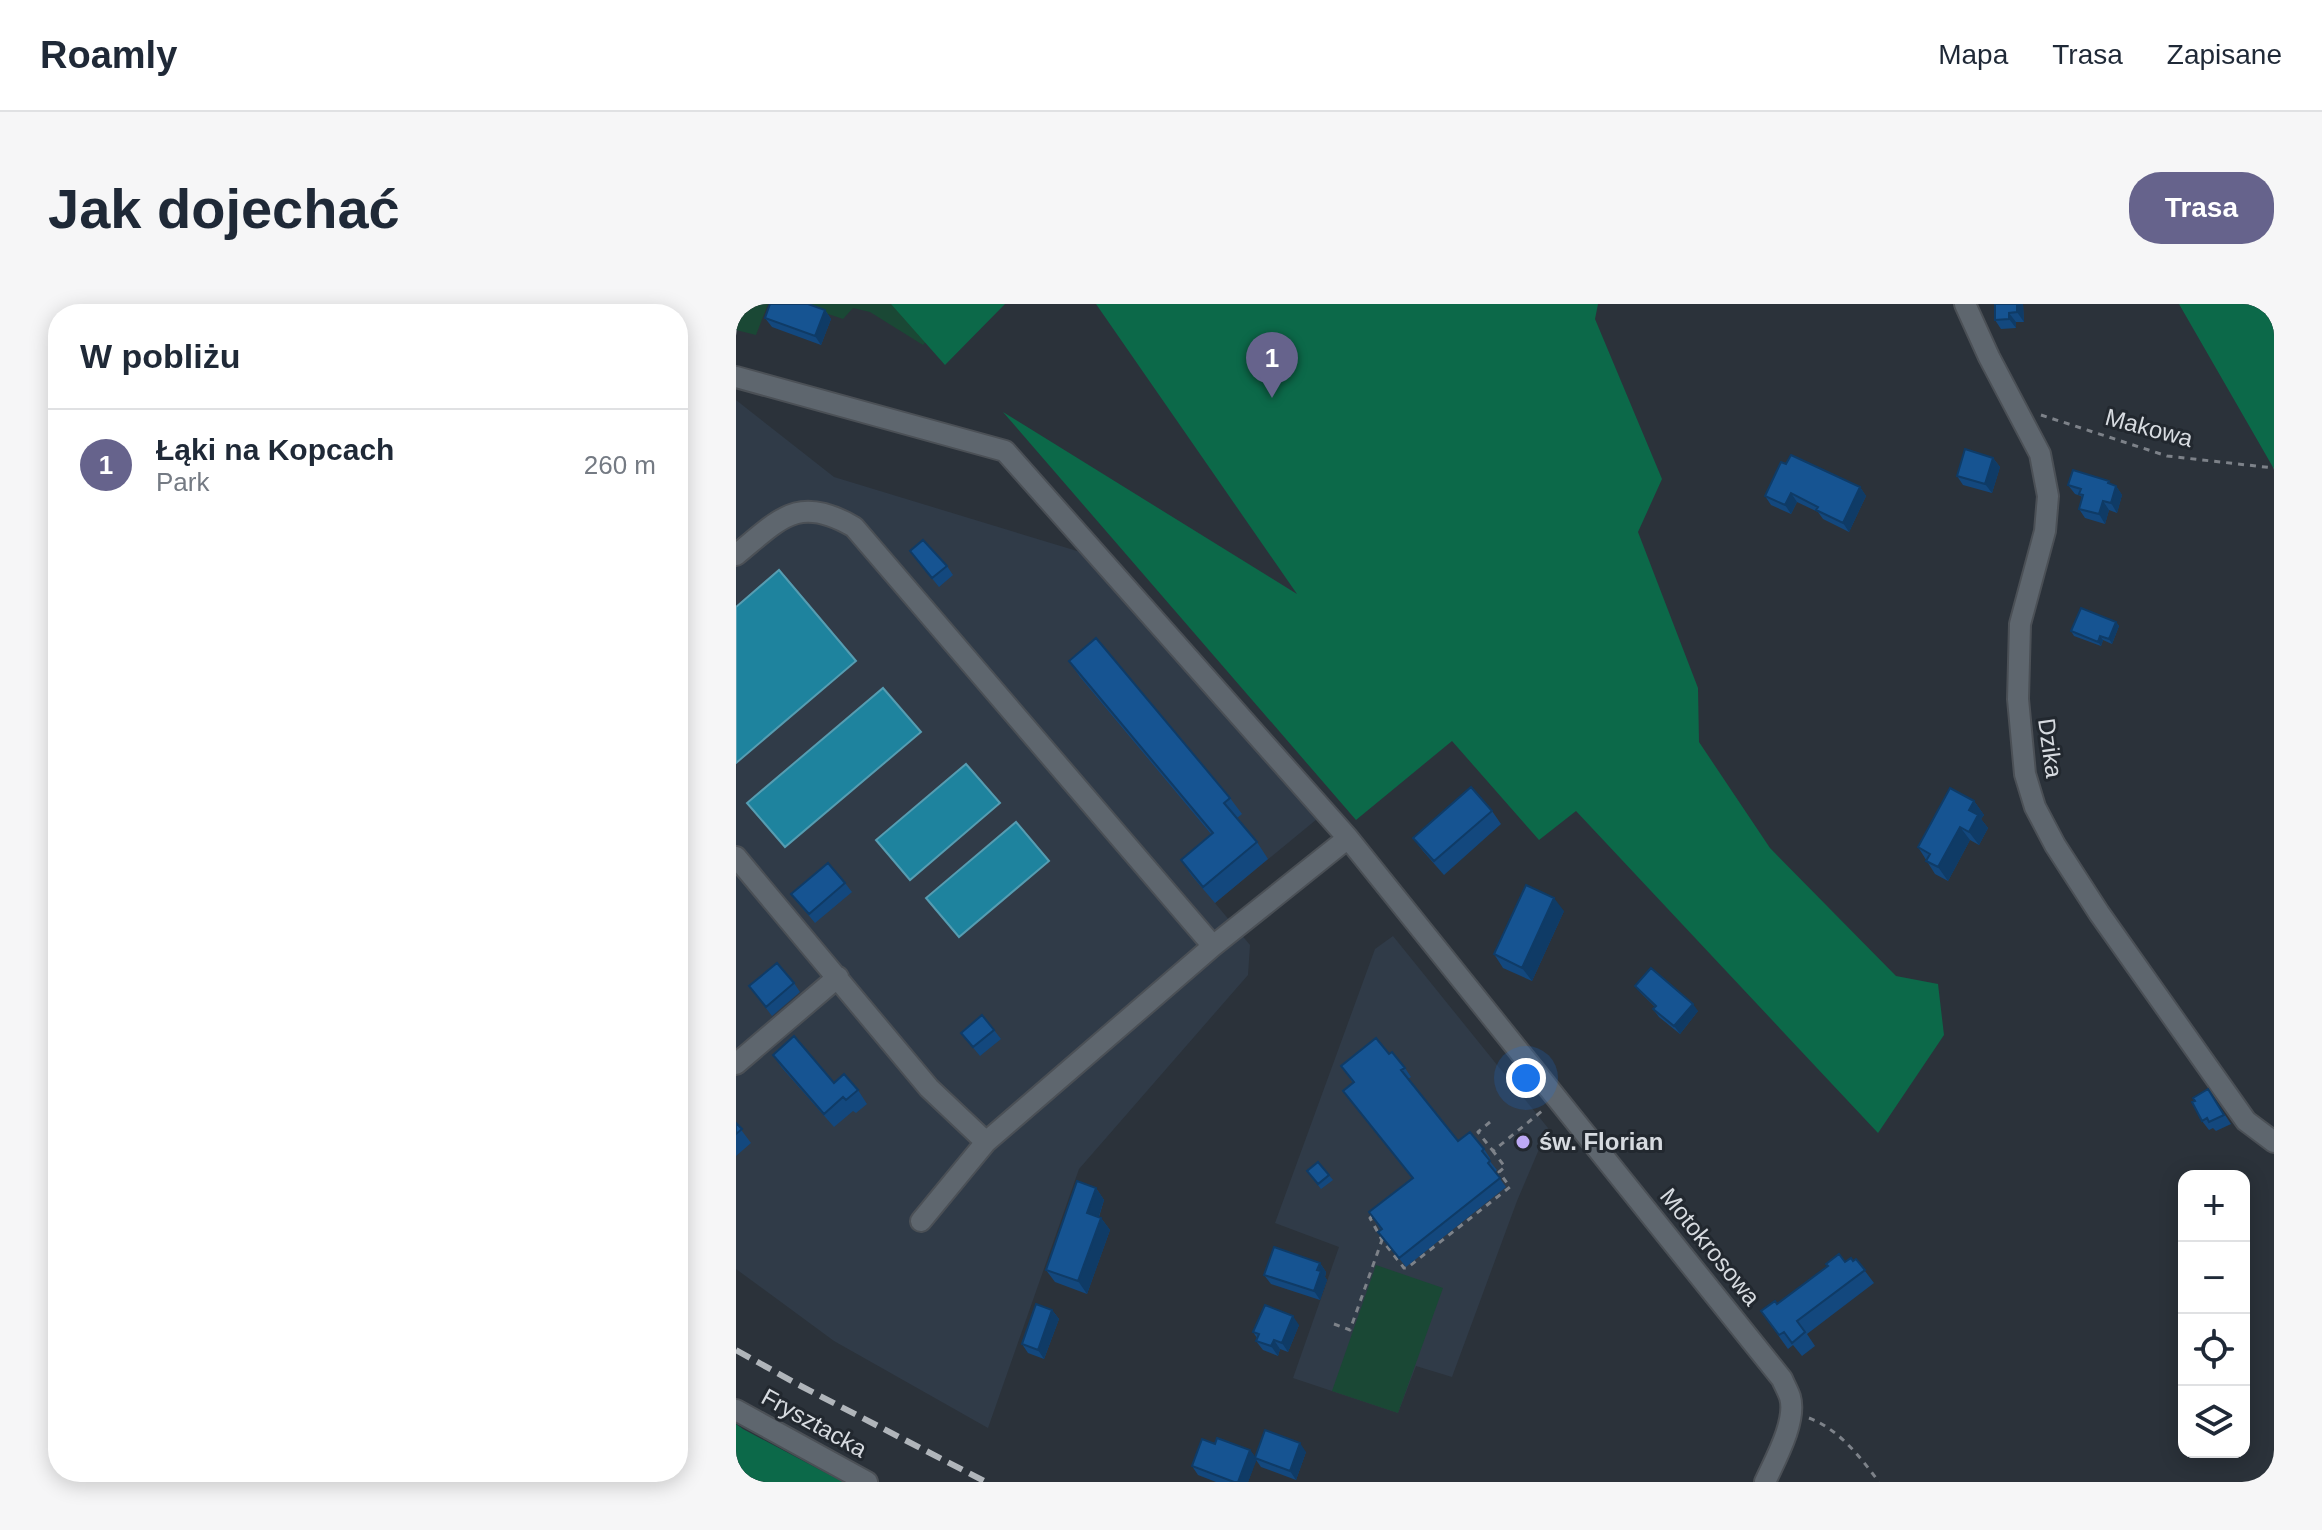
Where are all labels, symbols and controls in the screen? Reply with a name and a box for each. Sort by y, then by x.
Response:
text: Roamly [40,34,177,76]
text: Mapa [1938,39,2008,70]
text: Trasa [2052,39,2123,70]
text: Zapisane [2167,39,2282,70]
button: Trasa [2129,172,2274,244]
text: Jak dojechać [48,177,400,240]
pin: 1 [1246,332,1298,398]
text: W pobliżu [80,337,241,375]
street label: Makowa [2102,403,2196,452]
text: Łąki na Kopcach [156,433,394,466]
text: 1 [99,450,113,480]
text: 260 m [584,450,656,480]
text: Park [156,467,209,497]
street label: Dzika [2033,716,2068,780]
your location [1506,1058,1546,1098]
place label: św. Florian [1539,1128,1663,1155]
marker: św. Florian [1514,1133,1532,1151]
map controls [2178,1170,2250,1458]
button: + [2178,1170,2250,1242]
street label: Motokrosowa [1655,1183,1766,1311]
button: − [2178,1242,2250,1314]
button: locate [2178,1314,2250,1386]
street label: Frysztacka [757,1383,872,1463]
button: layers [2178,1386,2250,1458]

